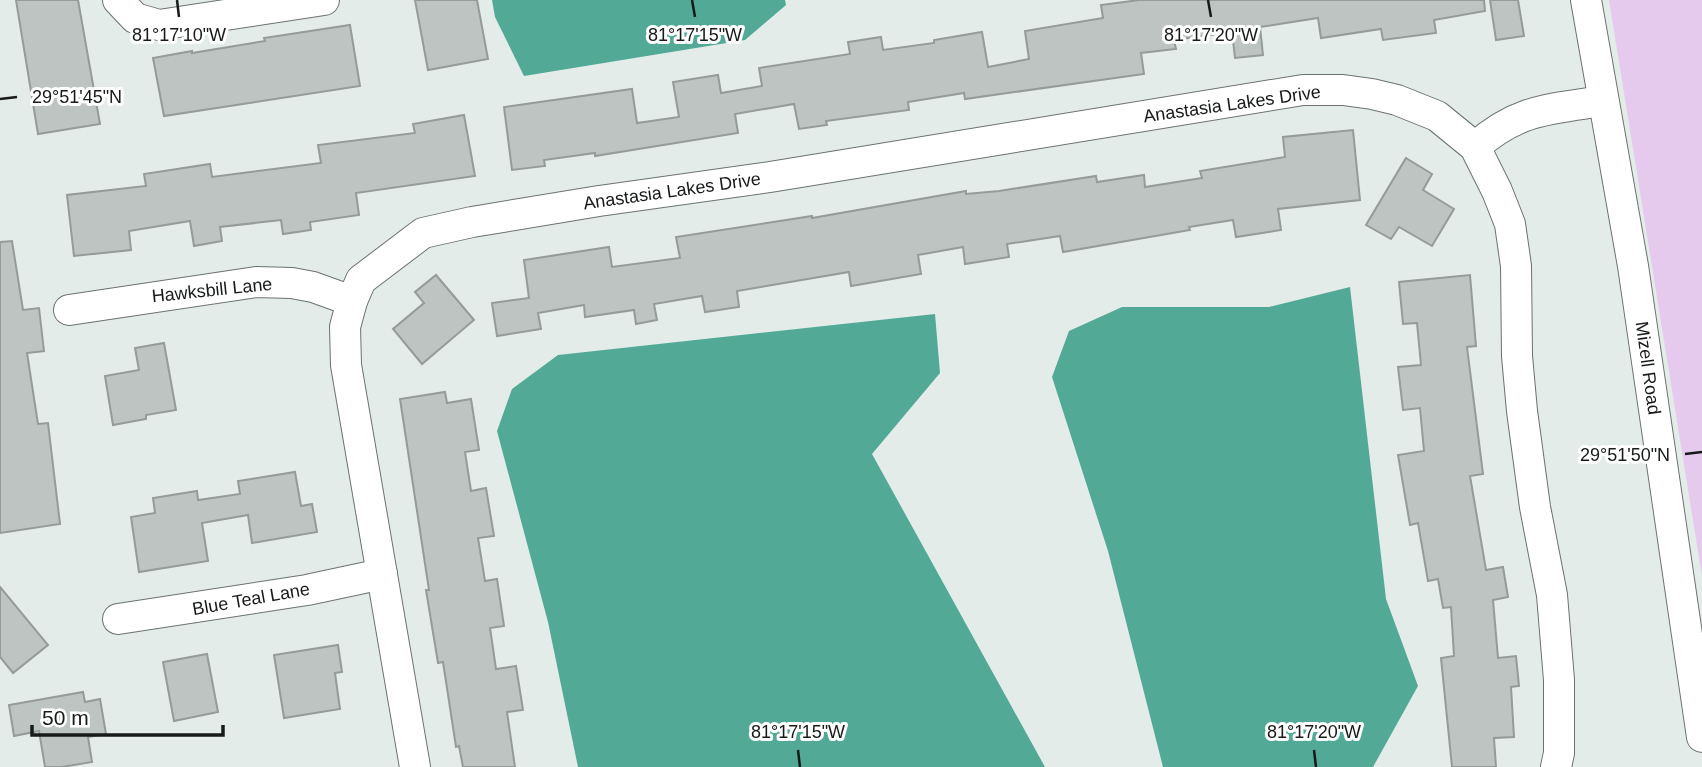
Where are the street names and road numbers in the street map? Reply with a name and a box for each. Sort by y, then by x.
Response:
street label: Anastasia Lakes Drive [1142,82,1322,126]
street label: Anastasia Lakes Drive [582,169,762,213]
street label: Hawksbill Lane [151,274,273,306]
street label: Mizell Road [1632,320,1664,416]
street label: Blue Teal Lane [191,579,311,619]

